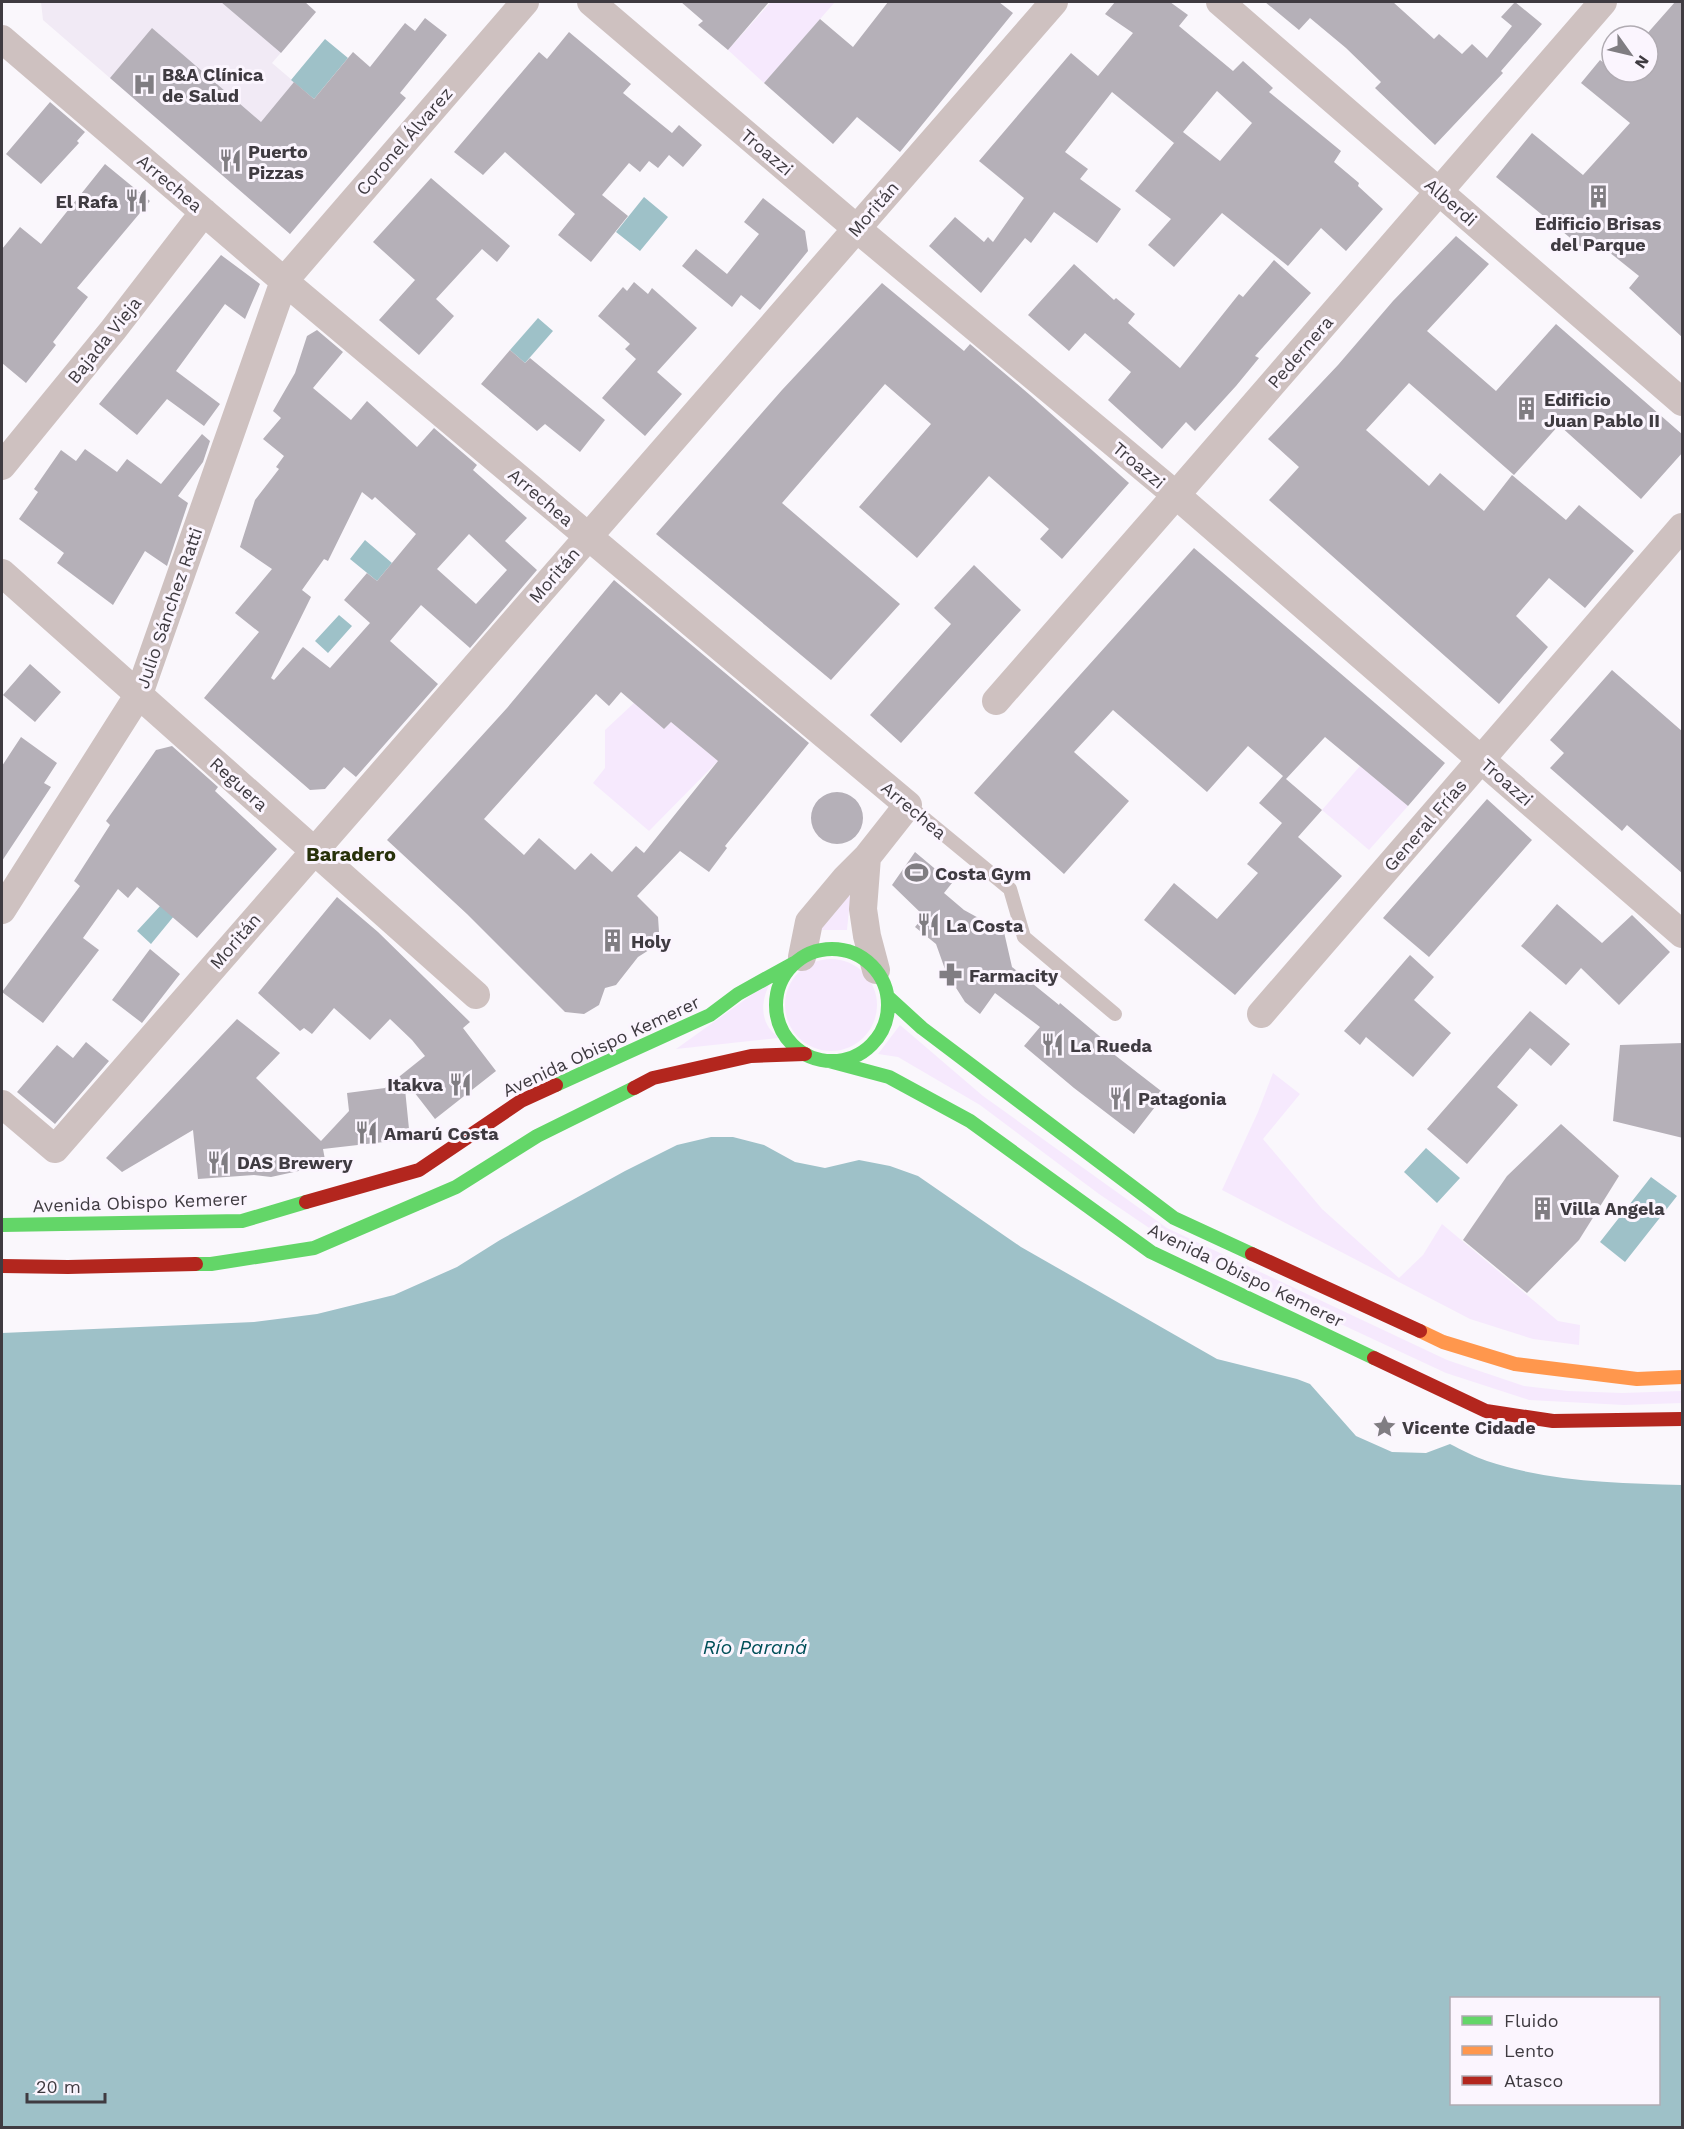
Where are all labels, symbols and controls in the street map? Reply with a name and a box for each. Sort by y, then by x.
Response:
north arrow [1600,24,1660,84]
text: N [1631,52,1653,72]
place label: B&A Clínica de Salud [162,64,264,106]
hospital icon: B&A Clínica de Salud [131,71,157,97]
street label: Coronel Álvarez [351,83,457,199]
street label: Troazzi [737,124,797,180]
place label: Puerto Pizzas [248,141,308,183]
restaurant icon: Puerto Pizzas [217,148,243,174]
street label: Arrechea [133,150,207,216]
street label: Alberdi [1421,174,1481,230]
street label: Moritán [843,177,903,241]
building icon: Edificio Brisas del Parque [1585,184,1611,210]
restaurant icon: El Rafa [123,188,149,214]
place label: El Rafa [55,191,119,212]
place label: Edificio Brisas del Parque [1535,213,1662,255]
street label: Bajada Vieja [63,292,145,388]
street label: Pedernera [1263,312,1337,392]
place label: Edificio Juan Pablo II [1544,389,1660,431]
building icon: Edificio Juan Pablo II [1513,396,1539,422]
street label: Troazzi [1109,437,1169,493]
street label: Arrechea [504,464,578,530]
street label: Julio Sánchez Ratti [132,525,206,691]
street label: Moritán [524,543,584,607]
street label: Reguera [206,753,272,815]
street label: Troazzi [1477,754,1537,810]
street label: General Frías [1379,775,1471,875]
street label: Arrechea [877,777,951,843]
district label: Baradero [306,842,396,866]
sports icon: Costa Gym [904,860,930,886]
place label: Costa Gym [935,863,1031,884]
street label: Moritán [205,909,265,973]
restaurant icon: La Costa [915,912,941,938]
place label: La Costa [946,915,1024,936]
building icon: Holy [600,928,626,954]
place label: Holy [631,931,672,952]
pharmacy icon: Farmacity [938,962,964,988]
place label: Farmacity [969,965,1059,986]
street label: Avenida Obispo Kemerer [499,991,703,1101]
restaurant icon: La Rueda [1039,1032,1065,1058]
place label: La Rueda [1070,1035,1152,1056]
restaurant icon: Itakva [448,1071,474,1097]
place label: Itakva [387,1074,444,1095]
restaurant icon: Patagonia [1107,1085,1133,1111]
place label: Patagonia [1138,1088,1227,1109]
restaurant icon: Amarú Costa [353,1120,379,1146]
place label: Amarú Costa [384,1123,499,1144]
restaurant icon: DAS Brewery [206,1149,232,1175]
place label: DAS Brewery [237,1152,354,1173]
street label: Avenida Obispo Kemerer [32,1188,248,1216]
building icon: Villa Angela [1529,1195,1555,1221]
place label: Villa Angela [1560,1198,1665,1219]
street label: Avenida Obispo Kemerer [1145,1218,1347,1332]
place icon: Vicente Cidade [1371,1414,1397,1440]
place label: Vicente Cidade [1402,1417,1536,1438]
water label: Río Paraná [703,1635,807,1659]
legend [1450,1997,1660,2105]
text: Fluido [1504,2010,1558,2031]
text: Lento [1504,2040,1554,2061]
scale bar [27,2066,105,2104]
text: Atasco [1504,2070,1563,2091]
text: 20 m [36,2076,81,2097]

